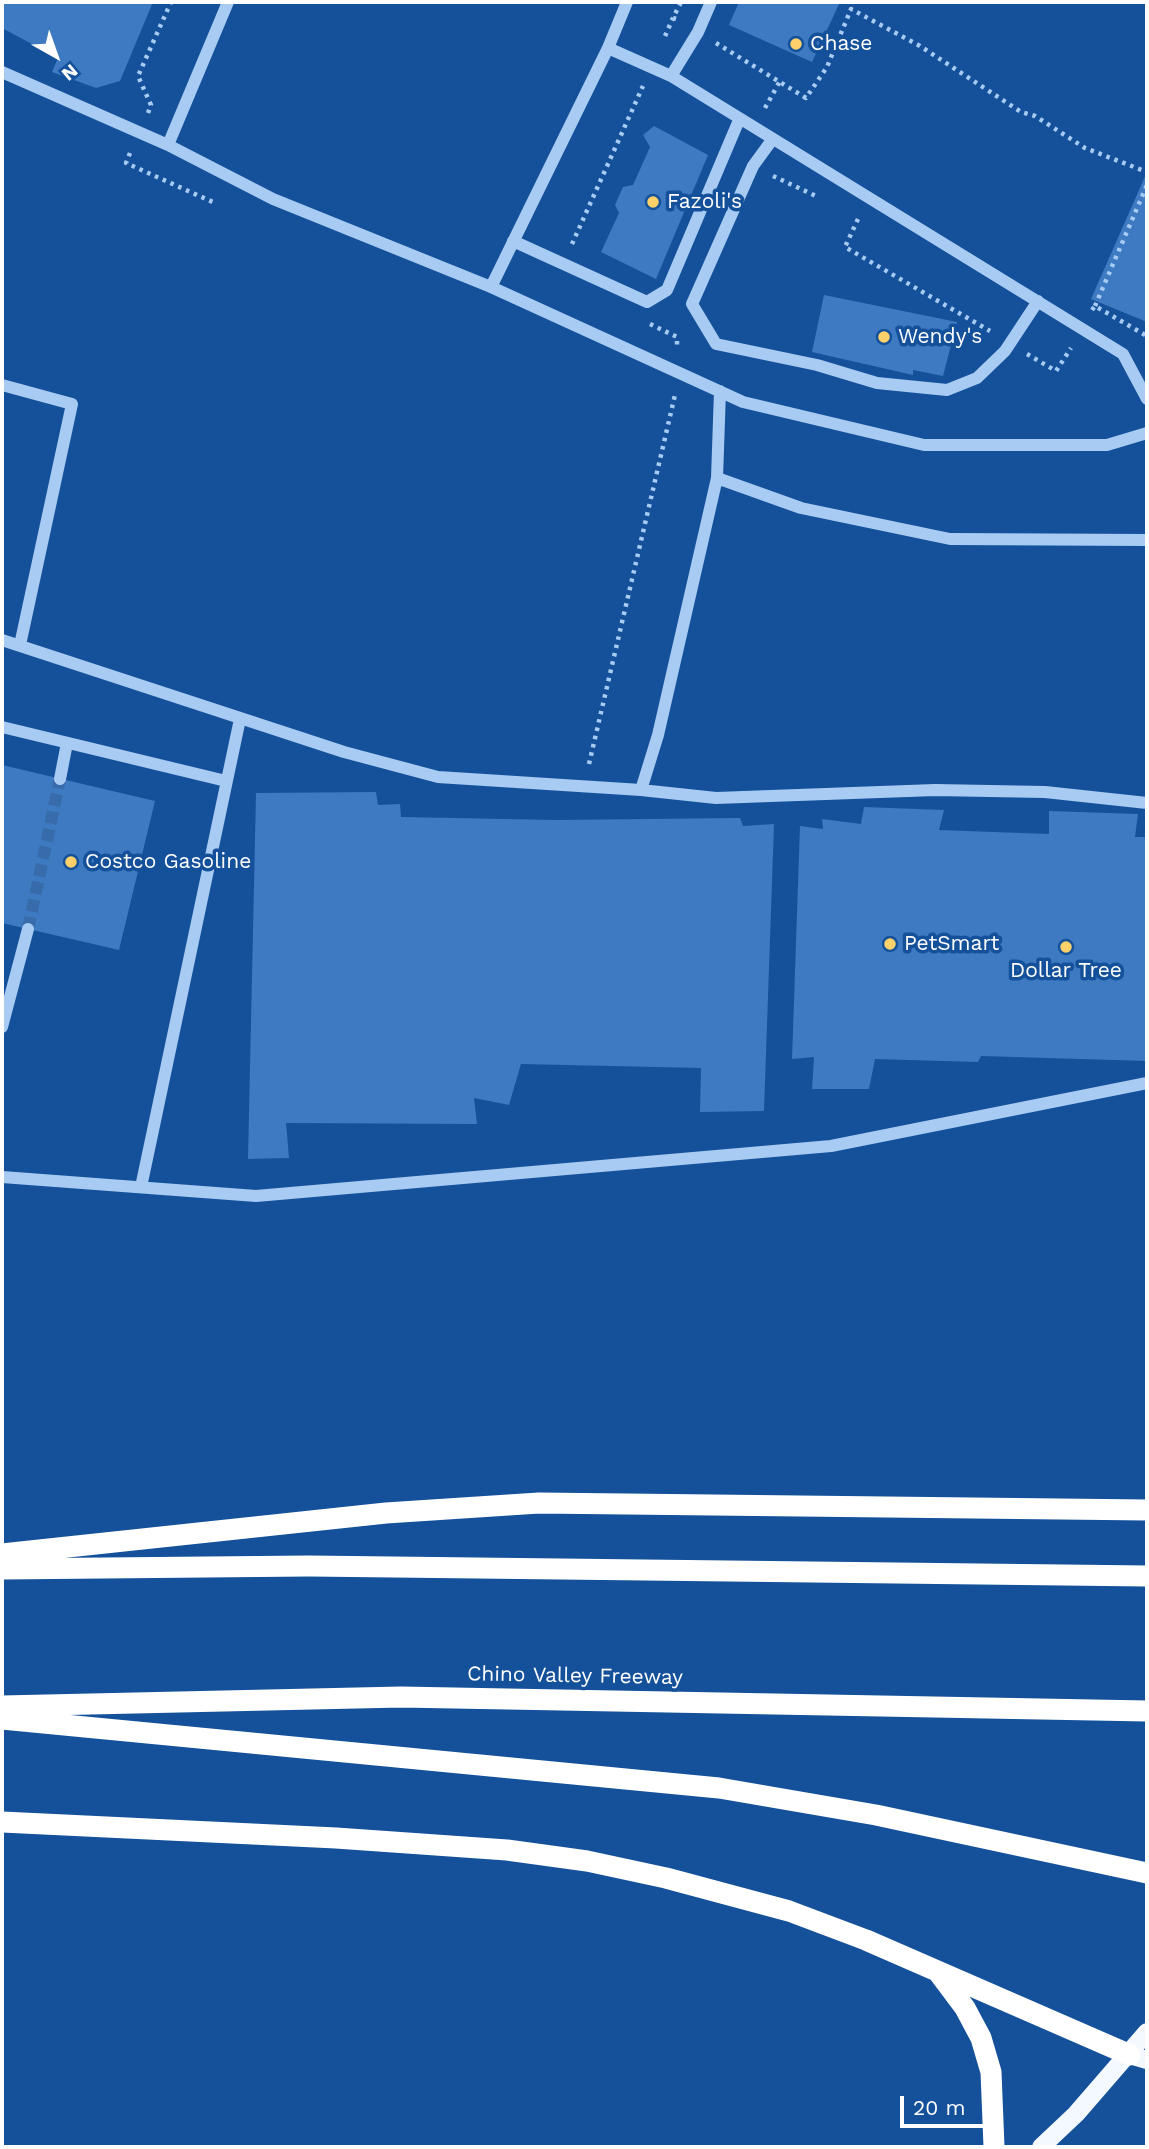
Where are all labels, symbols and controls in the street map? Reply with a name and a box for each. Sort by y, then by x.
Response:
north arrow [21,21,91,91]
place label: Chase [810,31,872,57]
marker: Chase [788,36,804,52]
text: N [57,59,83,86]
place label: Fazoli's [667,189,742,215]
marker: Fazoli's [645,194,661,210]
place label: Wendy's [898,324,982,350]
marker: Wendy's [876,329,892,345]
place label: Costco Gasoline [85,849,251,875]
marker: Costco Gasoline [63,854,79,870]
place label: PetSmart [904,931,999,957]
marker: PetSmart [882,936,898,952]
marker: Dollar Tree [1058,939,1074,955]
place label: Dollar Tree [1010,958,1122,984]
street label: Chino Valley Freeway [467,1662,683,1690]
scale bar [904,2082,1004,2126]
text: 20 m [913,2095,965,2120]

